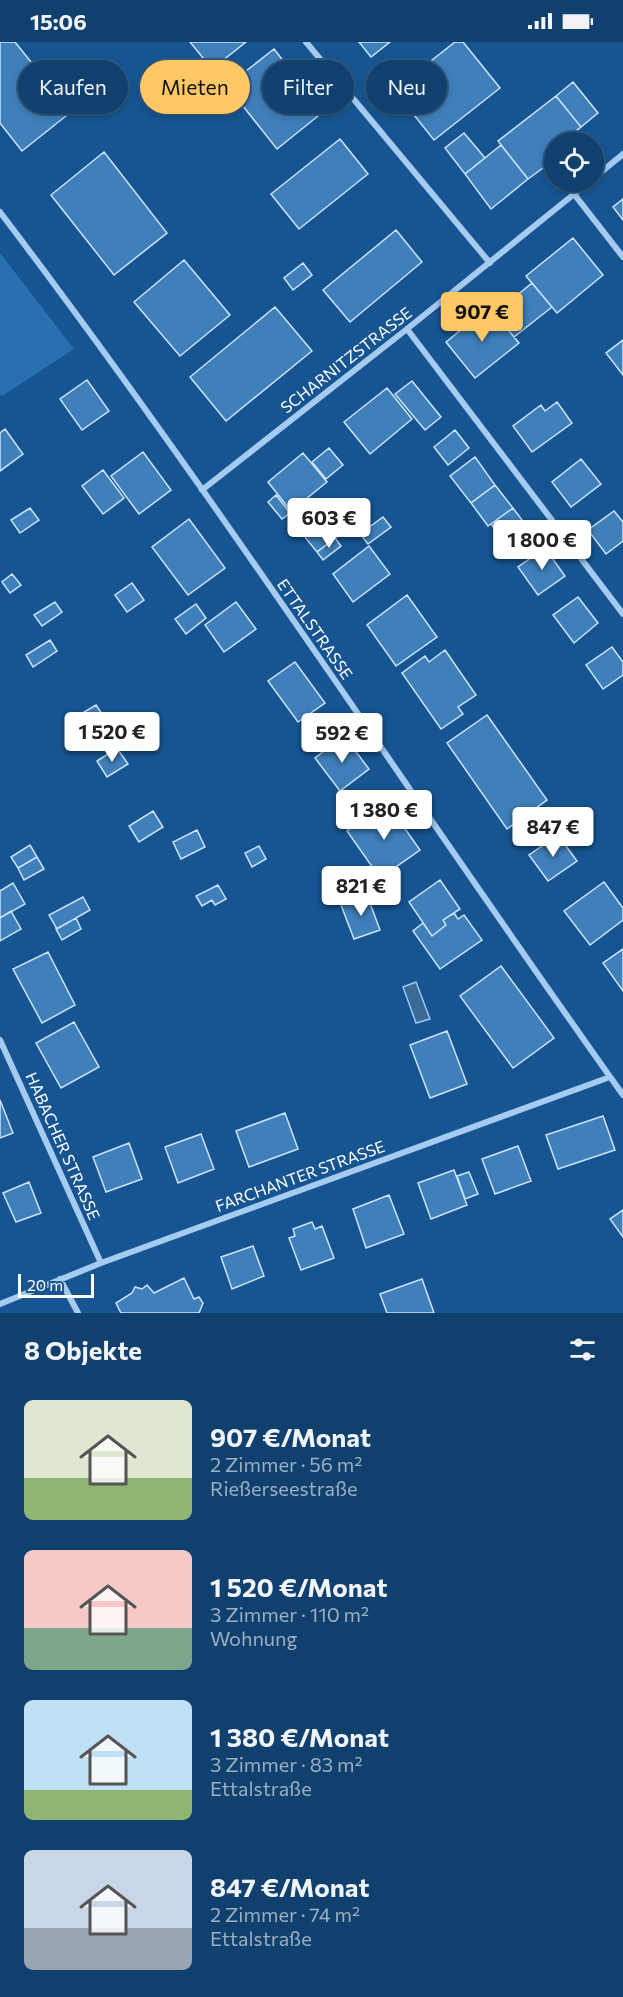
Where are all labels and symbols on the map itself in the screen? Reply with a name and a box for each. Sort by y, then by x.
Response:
pin: 907 € [440,292,524,343]
street label: SCHARNITZSTRASSE [276,303,415,417]
pin: 603 € [287,498,371,549]
pin: 1 800 € [487,520,597,571]
street label: ETTALSTRASSE [274,575,357,683]
pin: 1 520 € [57,712,167,763]
pin: 592 € [300,713,384,764]
pin: 1 380 € [329,790,439,841]
pin: 847 € [511,807,595,858]
pin: 821 € [319,866,403,917]
street label: HABACHER STRASSE [22,1069,105,1223]
street label: FARCHANTER STRASSE [212,1136,387,1215]
scale bar [18,1271,94,1298]

